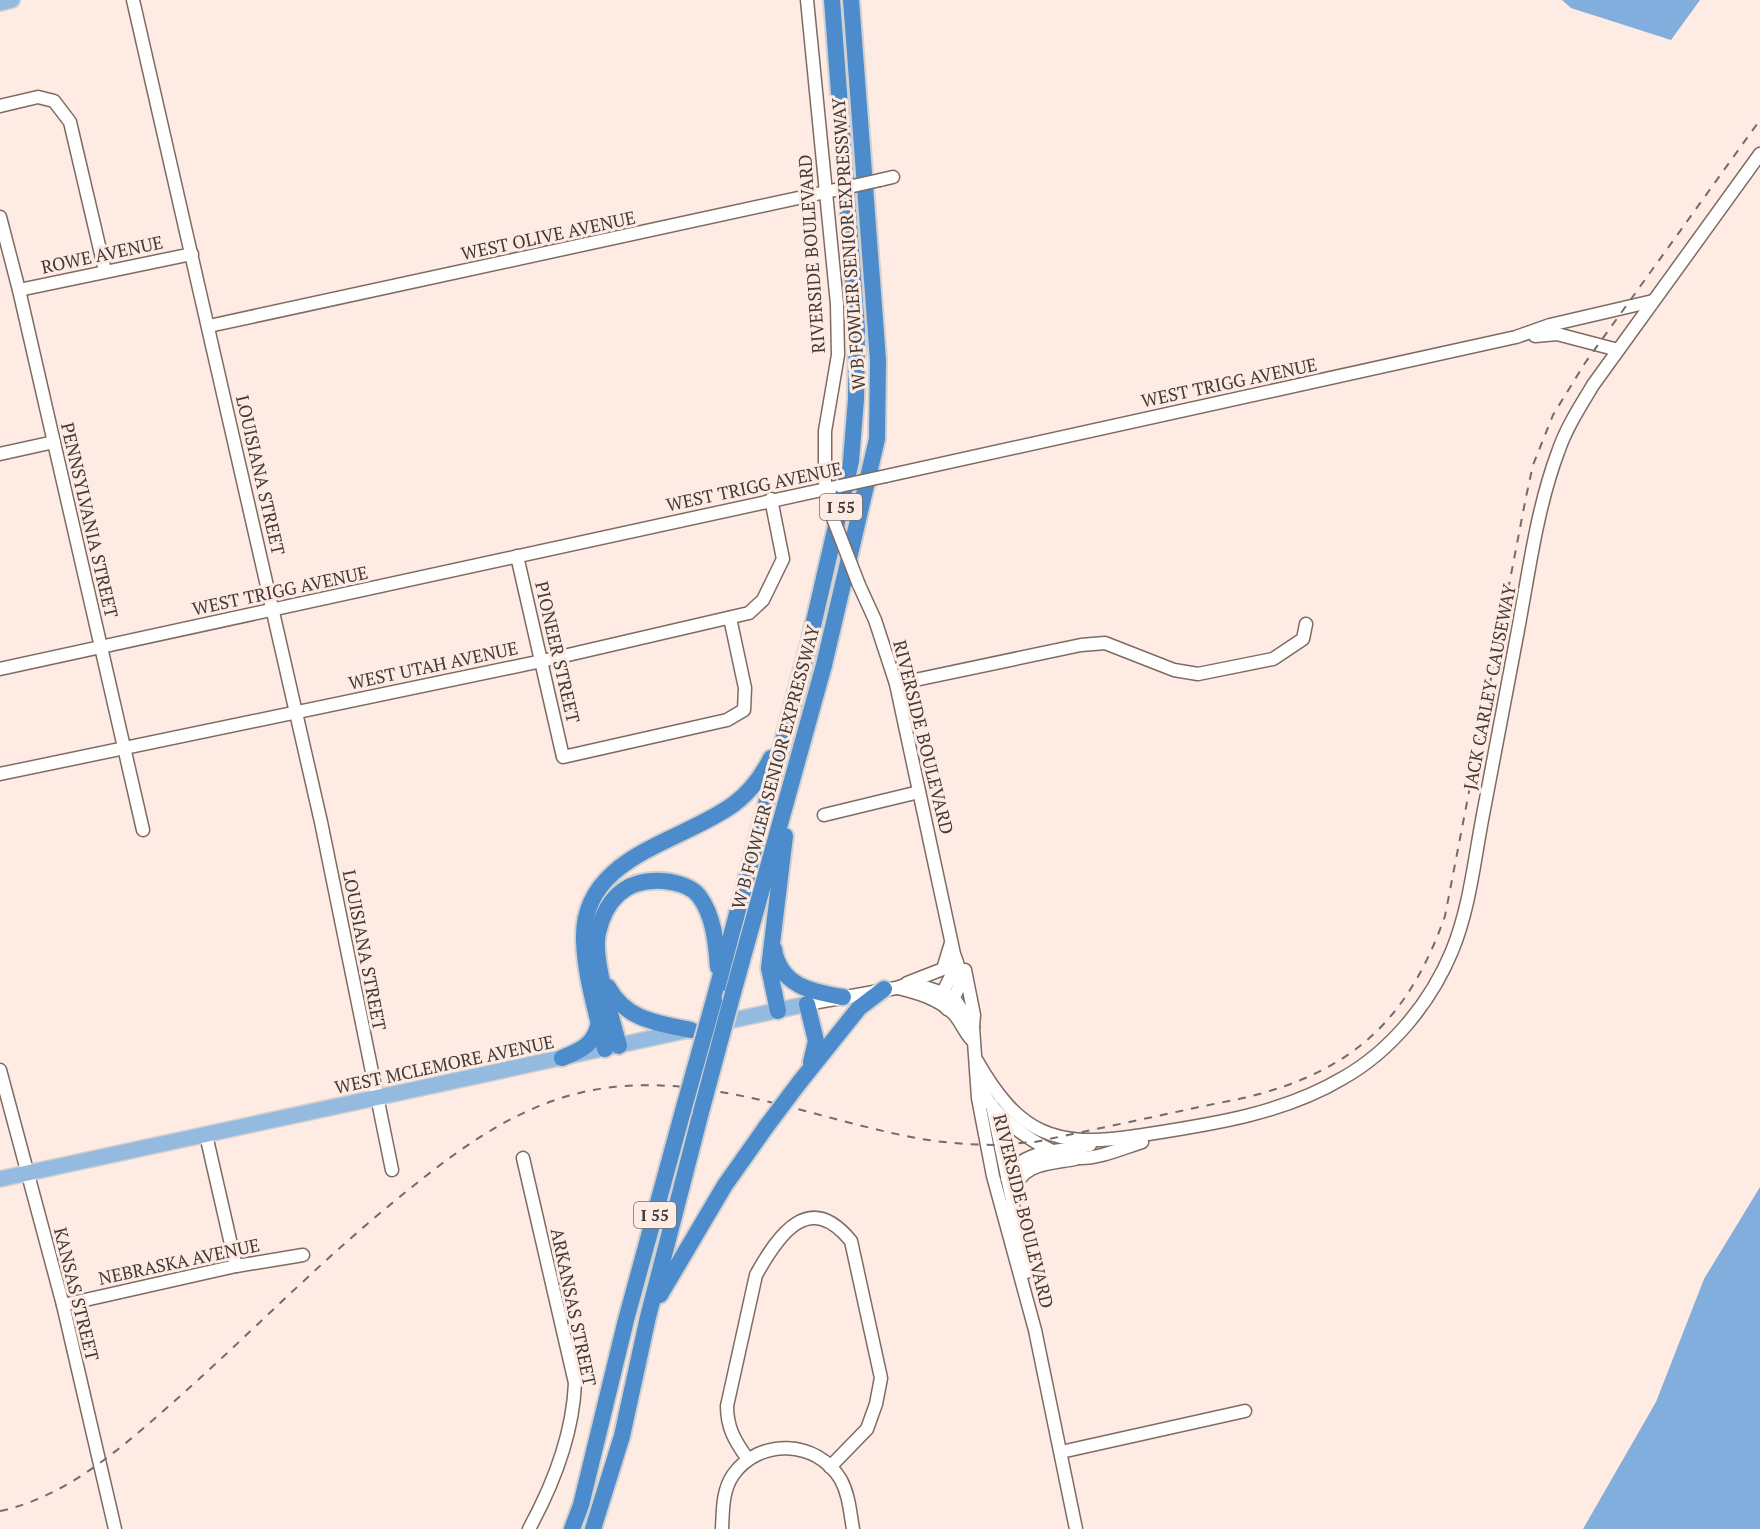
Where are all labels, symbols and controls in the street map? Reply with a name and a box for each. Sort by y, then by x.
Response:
street label: W B FOWLER SENIOR EXPRESSWAY [826,97,870,391]
street label: RIVERSIDE BOULEVARD [792,154,830,354]
street label: WEST OLIVE AVENUE [459,205,637,265]
street label: ROWE AVENUE [39,229,165,279]
street label: WEST TRIGG AVENUE [1139,352,1319,412]
street label: LOUISIANA STREET [231,393,291,557]
street label: PENNSYLVANIA STREET [56,420,124,620]
street label: WEST TRIGG AVENUE [664,456,844,516]
road number: I 55 [820,494,862,520]
street label: WEST TRIGG AVENUE [190,560,370,620]
street label: PIONEER STREET [530,579,586,725]
street label: JACK CARLEY CAUSEWAY [1457,582,1521,792]
street label: W B FOWLER SENIOR EXPRESSWAY [726,622,825,912]
street label: WEST UTAH AVENUE [346,635,520,695]
street label: RIVERSIDE BOULEVARD [888,637,960,837]
street label: LOUISIANA STREET [338,868,392,1032]
street label: WEST MCLEMORE AVENUE [332,1029,556,1099]
street label: RIVERSIDE BOULEVARD [988,1111,1060,1311]
road number: I 55 [634,1202,676,1228]
street label: KANSAS STREET [49,1225,105,1363]
street label: ARKANSAS STREET [546,1226,602,1388]
street label: NEBRASKA AVENUE [96,1232,262,1290]

